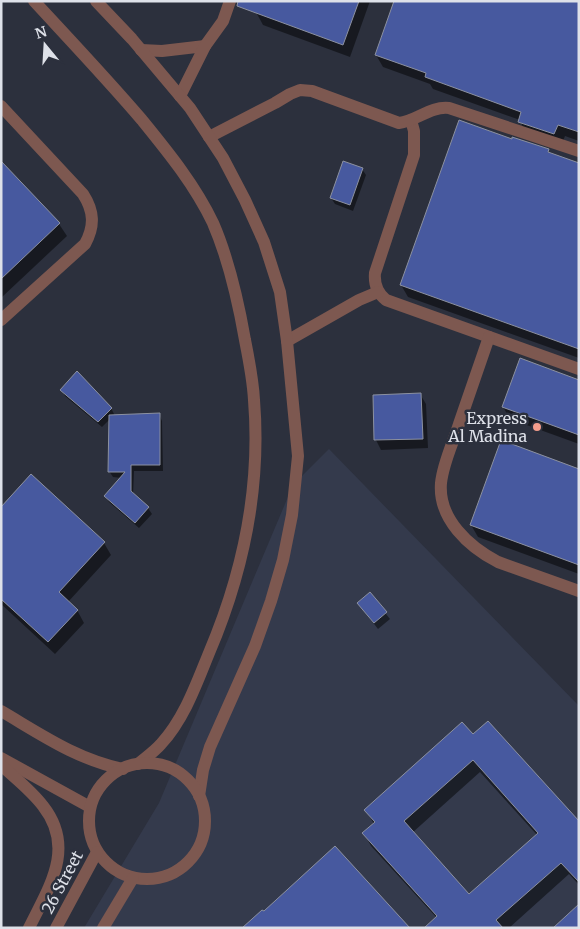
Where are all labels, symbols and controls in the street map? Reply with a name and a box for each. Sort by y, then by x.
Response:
north arrow [20,20,70,70]
text: N [33,22,49,43]
place label: Express Al Madina [447,408,527,446]
marker: Express Al Madina [531,421,543,433]
street label: 26 Street [37,846,87,917]

